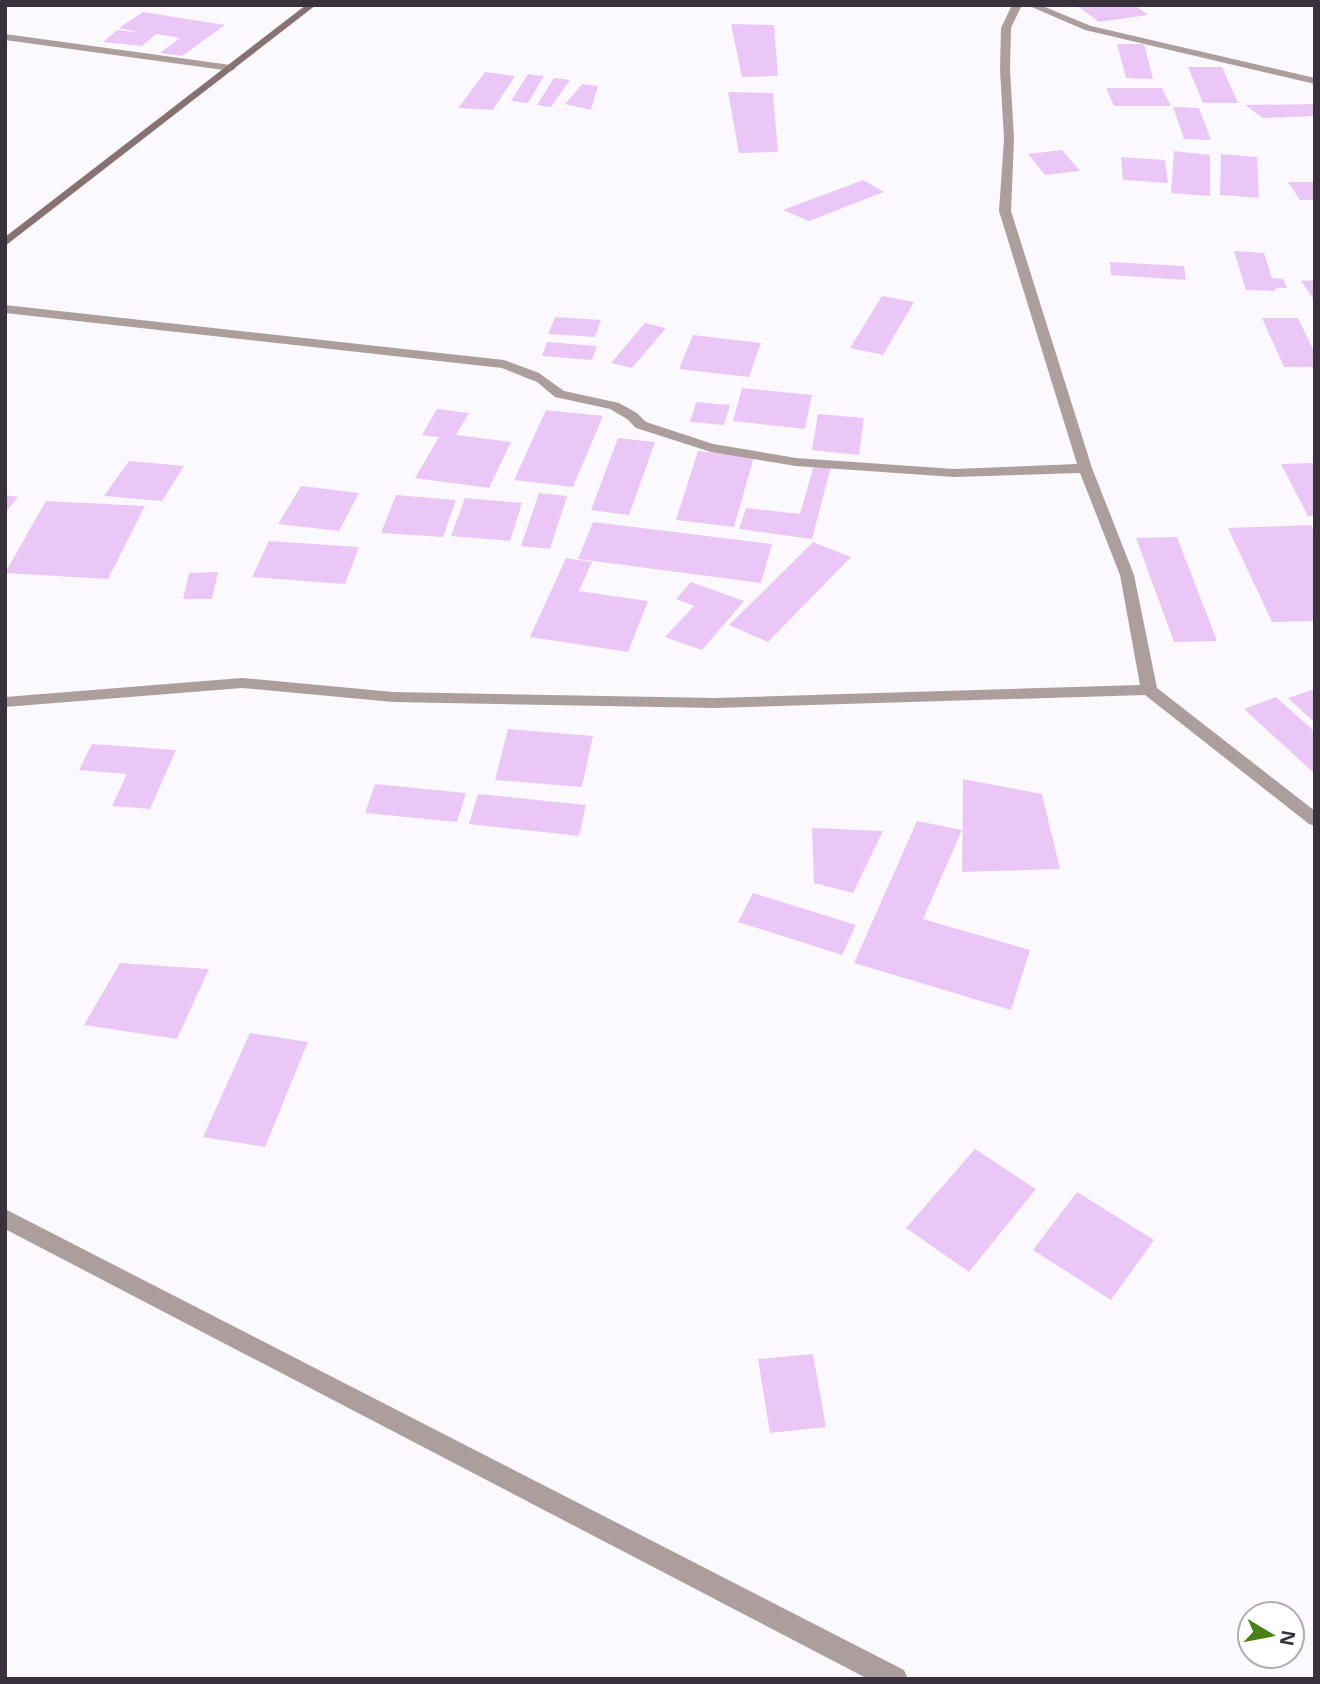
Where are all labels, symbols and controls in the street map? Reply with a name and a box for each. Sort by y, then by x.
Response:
north arrow [1236,1600,1306,1670]
text: N [1274,1628,1302,1648]

